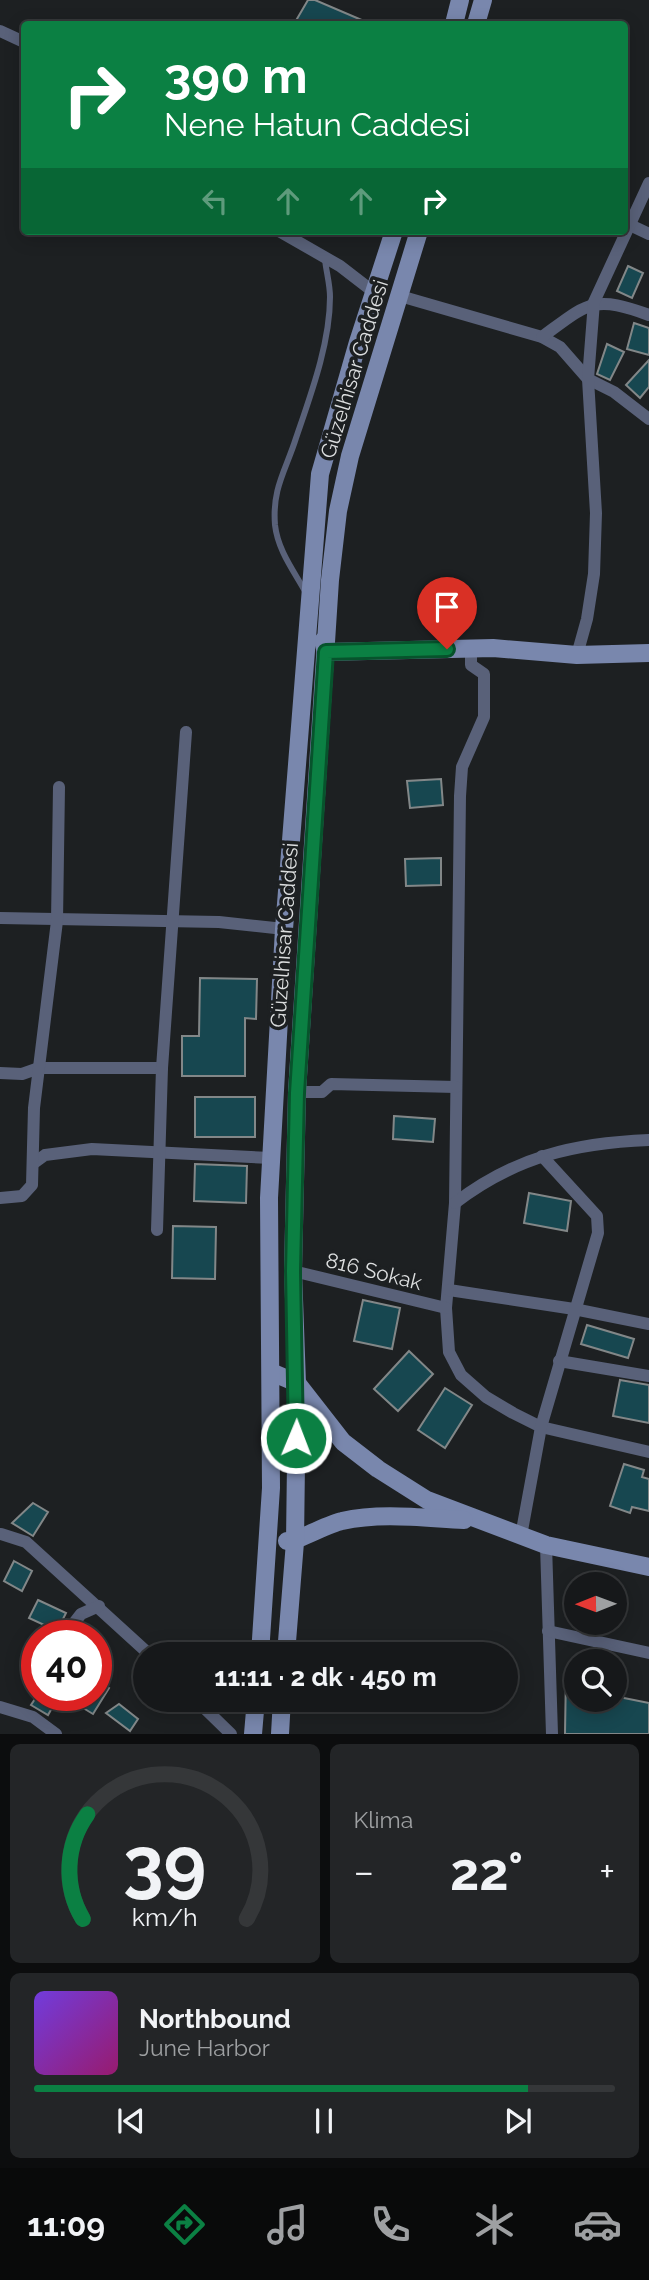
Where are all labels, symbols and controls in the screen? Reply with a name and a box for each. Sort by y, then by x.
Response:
text: 390 m [164,47,308,104]
icon: right [49,49,140,140]
text: Nene Hatun Caddesi [164,106,471,143]
icon: left [196,182,234,220]
icon: ahead [269,182,307,220]
icon: ahead [342,182,380,220]
icon: right [415,182,453,220]
street label: Güzelhisar Caddesi [315,277,393,461]
pin [417,577,477,649]
icon: arrive [428,588,466,626]
street label: Güzelhisar Caddesi [265,842,303,1028]
street label: 816 Sokak [323,1247,425,1295]
position arrow [259,1401,333,1475]
north arrow [564,1572,626,1634]
map controls [564,1572,627,1712]
speed limit sign: 40 [21,1620,112,1711]
button: search [564,1649,627,1712]
text: 11:11 · 2 dk · 450 m [214,1662,437,1692]
text: Klima [354,1806,413,1833]
text: 39 [123,1822,207,1907]
text: 22° [450,1841,523,1902]
text: − [354,1849,374,1894]
text: + [599,1849,615,1894]
text: km/h [132,1902,198,1932]
text: Northbound [139,2004,291,2034]
text: June Harbor [139,2034,270,2061]
icon: previous [112,2102,150,2140]
icon: pause [305,2102,343,2140]
icon: next [499,2102,537,2140]
icon: directions [160,2200,209,2249]
icon: music [263,2200,312,2249]
icon: phone [366,2200,415,2249]
icon: climate [470,2200,519,2249]
icon: car [573,2200,622,2249]
text: 11:09 [27,2206,105,2243]

